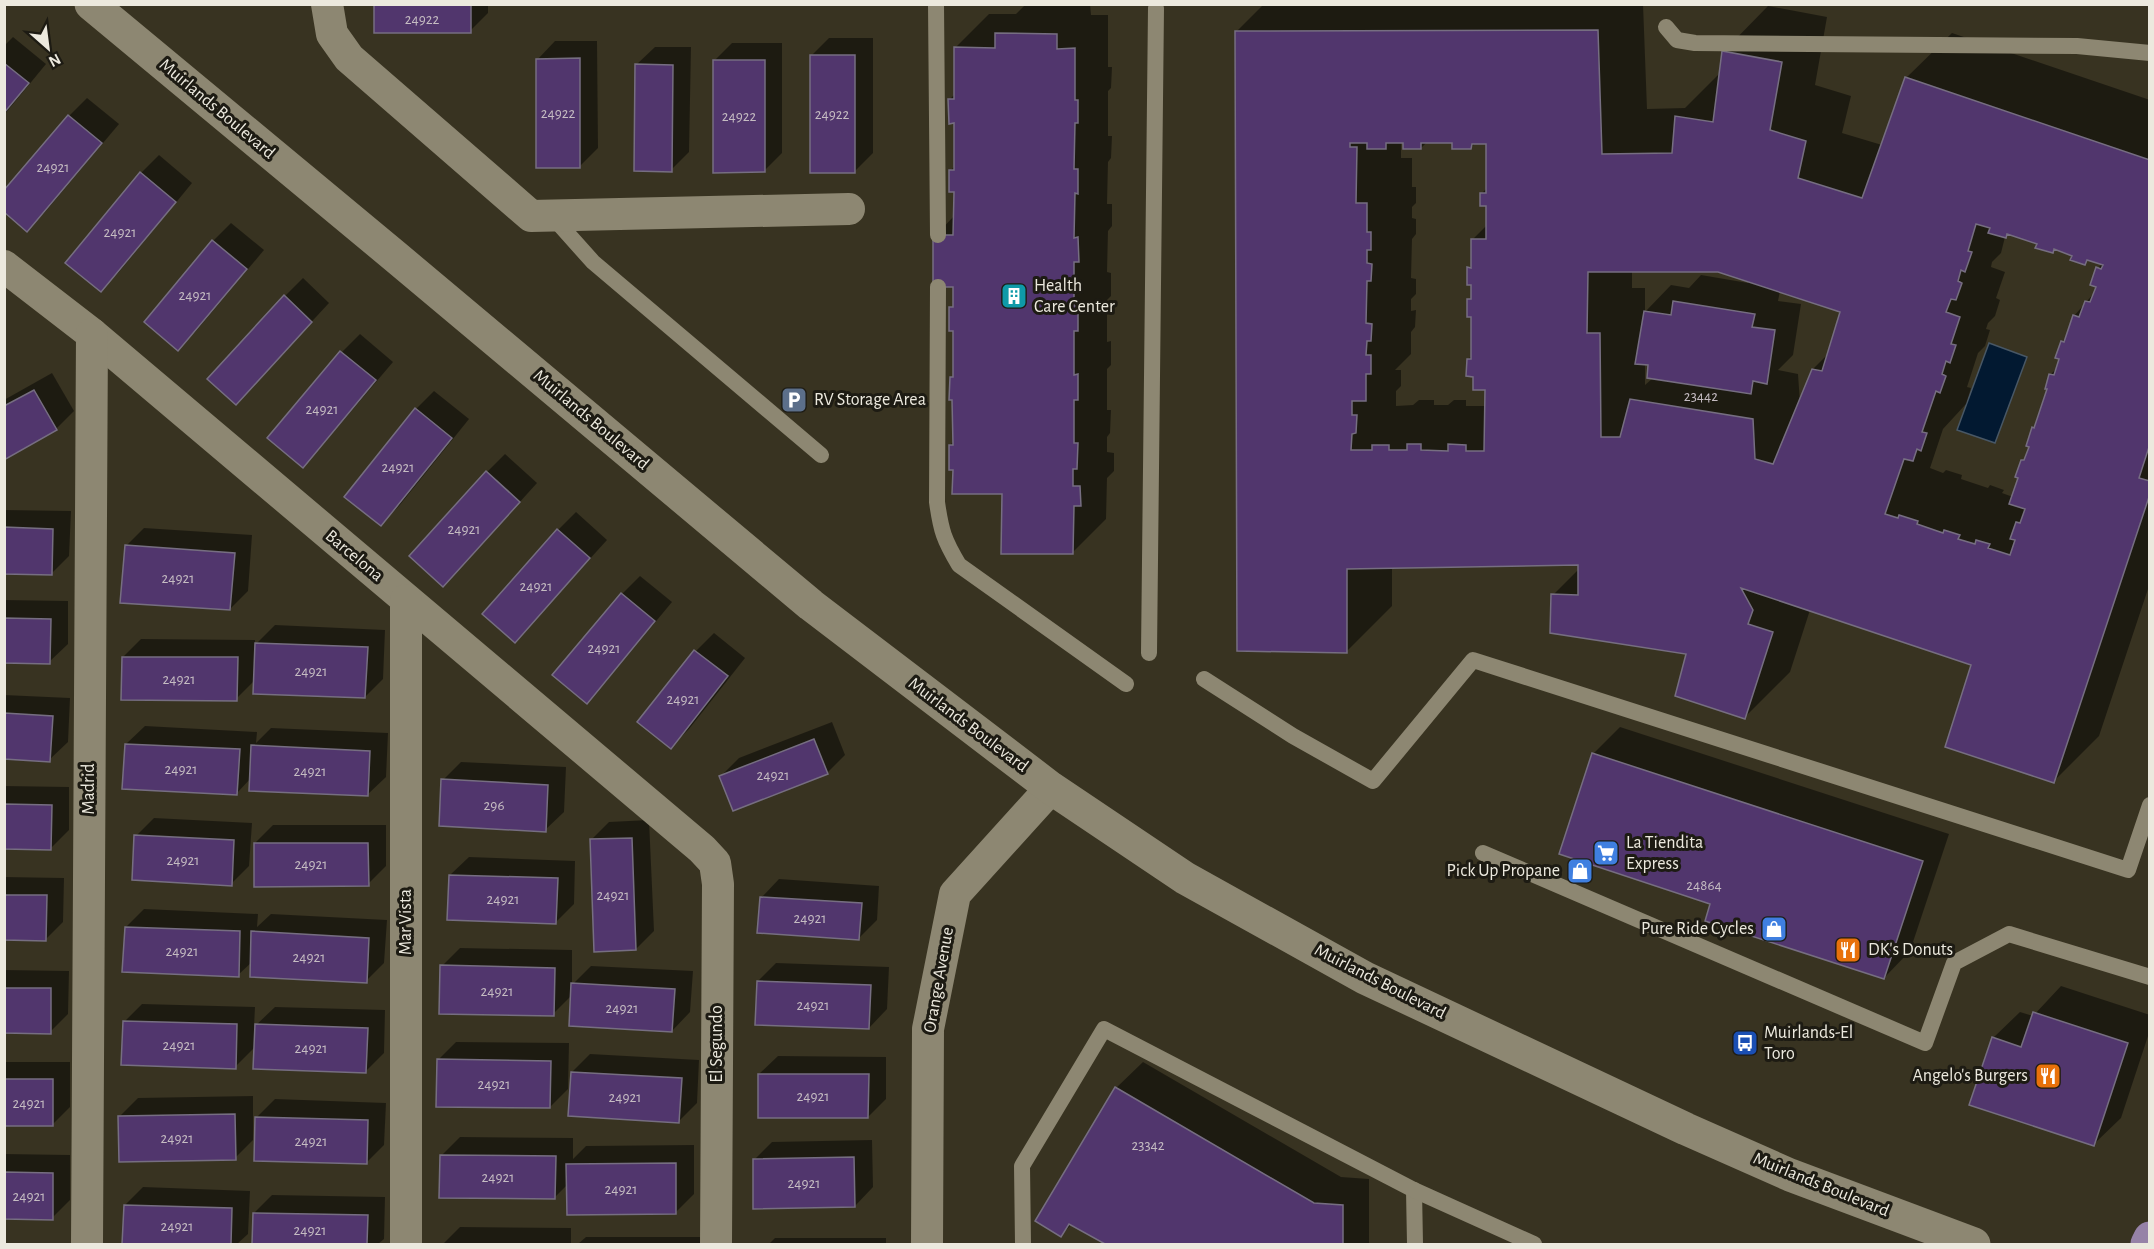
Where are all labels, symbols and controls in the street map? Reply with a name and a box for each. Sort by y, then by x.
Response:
house number: 24922 [405,12,440,27]
north arrow [18,18,78,78]
text: N [46,51,63,70]
street label: Muirlands Boulevard [156,56,278,162]
house number: 24922 [541,106,576,121]
house number: 24922 [815,107,850,122]
house number: 24922 [722,109,757,124]
house number: 24921 [36,160,70,175]
house number: 24921 [103,225,137,240]
place label: Health Care Center [1034,277,1115,316]
building icon: Health Care Center [999,281,1029,311]
house number: 24921 [178,288,212,303]
street label: Muirlands Boulevard [530,367,652,473]
parking icon: RV Storage Area [779,385,809,415]
house number: 23442 [1684,389,1718,404]
place label: RV Storage Area [814,391,926,409]
house number: 24921 [305,402,339,417]
house number: 24921 [381,460,415,475]
house number: 24921 [447,522,481,537]
street label: Barcelona [322,527,386,585]
house number: 24921 [161,571,195,586]
house number: 24921 [519,579,553,594]
house number: 24921 [587,641,621,656]
house number: 24921 [294,664,328,679]
house number: 24921 [162,672,196,687]
street label: Muirlands Boulevard [905,674,1031,776]
house number: 24921 [666,692,700,707]
house number: 24921 [164,762,198,777]
street label: Madrid [80,763,98,815]
house number: 24921 [293,764,327,779]
house number: 24921 [756,768,790,783]
house number: 296 [484,798,504,813]
place label: La Tiendita Express [1626,834,1703,873]
supermarket icon: La Tiendita Express [1591,838,1621,868]
house number: 24921 [166,853,200,868]
shop icon: Pick Up Propane [1565,856,1595,886]
house number: 24921 [294,857,328,872]
place label: Pick Up Propane [1447,862,1560,880]
house number: 24864 [1686,878,1722,893]
house number: 24921 [596,888,630,903]
street label: Mar Vista [397,889,415,955]
house number: 24921 [486,892,520,907]
house number: 24921 [793,911,827,926]
shop icon: Pure Ride Cycles [1759,914,1789,944]
place label: Pure Ride Cycles [1641,920,1754,938]
street label: Orange Avenue [921,926,957,1034]
restaurant icon: DK's Donuts [1833,935,1863,965]
street label: Muirlands Boulevard [1311,941,1449,1023]
place label: DK's Donuts [1868,941,1953,959]
house number: 24921 [165,944,199,959]
house number: 24921 [292,950,326,965]
house number: 24921 [480,984,514,999]
house number: 24921 [796,998,830,1013]
house number: 24921 [605,1001,639,1016]
street label: El Segundo [708,1005,726,1083]
place label: Muirlands-El Toro [1764,1024,1853,1063]
bus stop icon: Muirlands-El Toro [1730,1028,1760,1058]
house number: 24921 [162,1038,196,1053]
house number: 24921 [294,1041,328,1056]
restaurant icon: Angelo's Burgers [2033,1061,2063,1091]
place label: Angelo's Burgers [1912,1067,2028,1085]
house number: 24921 [477,1077,511,1092]
house number: 24921 [796,1089,830,1104]
house number: 24921 [608,1090,642,1105]
house number: 24921 [12,1096,46,1111]
house number: 24921 [160,1131,194,1146]
house number: 24921 [294,1134,328,1149]
house number: 23342 [1131,1138,1165,1153]
street label: Muirlands Boulevard [1750,1150,1892,1220]
house number: 24921 [481,1170,515,1185]
house number: 24921 [787,1176,821,1191]
house number: 24921 [604,1182,638,1197]
house number: 24921 [12,1189,46,1204]
house number: 24921 [160,1219,194,1234]
house number: 24921 [293,1223,327,1238]

